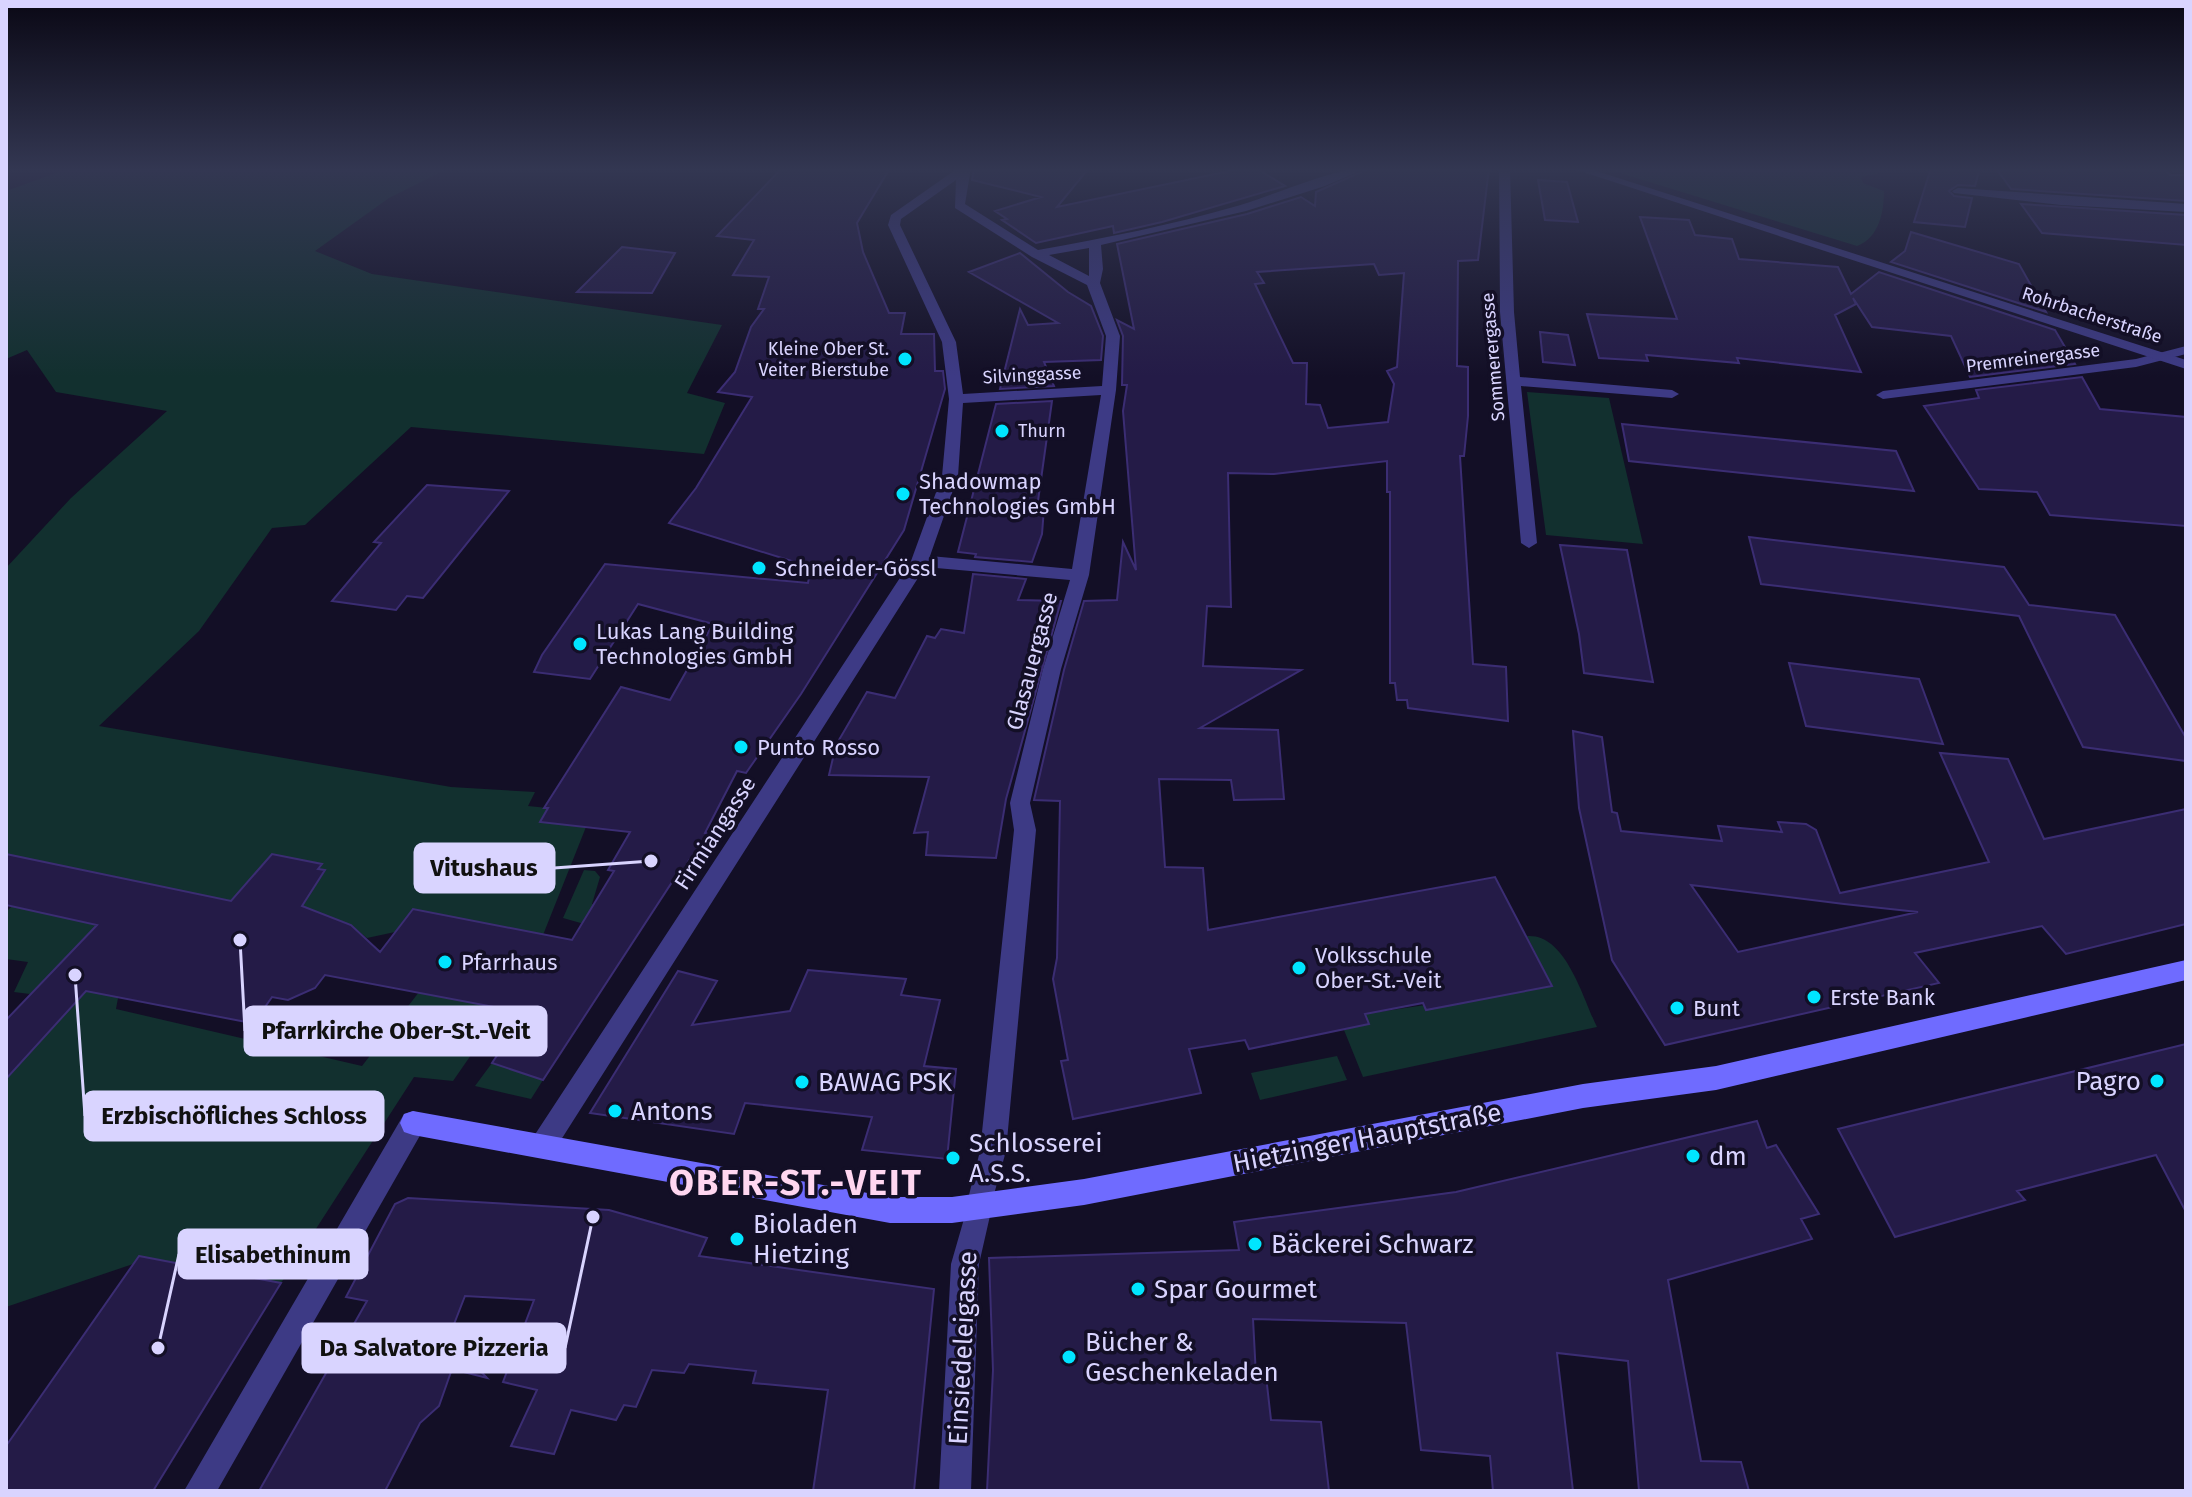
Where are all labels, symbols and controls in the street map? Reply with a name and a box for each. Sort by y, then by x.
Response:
street label: Rohrbacherstraße [2019,282,2165,348]
street label: Sommerergasse [1476,292,1510,422]
place label: Kleine Ober St. Veiter Bierstube [758,338,889,381]
street label: Premreinergasse [1965,339,2101,377]
marker: Kleine Ober St. Veiter Bierstube [896,350,914,368]
street label: Silvinggasse [982,361,1082,389]
place label: Thurn [1018,420,1066,442]
marker: Thurn [993,422,1011,440]
place label: Shadowmap Technologies GmbH [919,468,1116,520]
marker: Shadowmap Technologies GmbH [894,485,912,503]
place label: Schneider-Gössl [775,555,937,582]
marker: Schneider-Gössl [750,559,768,577]
street label: Glasauergasse [1001,589,1063,733]
place label: Lukas Lang Building Technologies GmbH [596,618,794,670]
marker: Lukas Lang Building Technologies GmbH [571,635,589,653]
place label: Punto Rosso [757,734,880,761]
marker: Punto Rosso [732,738,750,756]
street label: Firmiangasse [668,771,762,895]
callout: Vitushaus [415,844,554,892]
text: Vitushaus [429,854,538,882]
place label: Volksschule Ober-St.-Veit [1315,942,1441,994]
place label: Pfarrhaus [461,949,557,976]
marker: Pfarrhaus [436,953,454,971]
marker: Volksschule Ober-St.-Veit [1290,959,1308,977]
place label: Erste Bank [1830,984,1936,1011]
marker: Erste Bank [1805,988,1823,1006]
place label: Bunt [1693,995,1740,1022]
marker: Bunt [1668,999,1686,1017]
callout: Pfarrkirche Ober-St.-Veit [245,1007,546,1055]
text: Pfarrkirche Ober-St.-Veit [261,1017,531,1045]
place label: Pagro [2075,1066,2141,1097]
place label: BAWAG PSK [818,1067,953,1098]
marker: Pagro [2148,1072,2166,1090]
marker: BAWAG PSK [793,1073,811,1091]
callout: Erzbischöfliches Schloss [85,1092,383,1140]
place label: Antons [631,1096,713,1127]
street label: Hietzinger Hauptstraße [1230,1097,1504,1179]
text: Erzbischöfliches Schloss [101,1102,367,1130]
marker: Antons [606,1102,624,1120]
place label: Schlosserei A.S.S. [969,1128,1102,1189]
place label: dm [1709,1141,1747,1172]
marker: dm [1684,1147,1702,1165]
marker: Schlosserei A.S.S. [944,1149,962,1167]
district label: OBER-ST.-VEIT [669,1161,923,1205]
place label: Bioladen Hietzing [753,1209,858,1270]
place label: Bäckerei Schwarz [1271,1229,1474,1260]
callout: Elisabethinum [179,1230,367,1278]
marker: Bioladen Hietzing [728,1230,746,1248]
marker: Bäckerei Schwarz [1246,1235,1264,1253]
text: Elisabethinum [195,1241,351,1269]
street label: Einsiedeleigasse [942,1250,984,1446]
place label: Spar Gourmet [1154,1274,1318,1305]
marker: Spar Gourmet [1129,1280,1147,1298]
callout: Da Salvatore Pizzeria [303,1324,565,1372]
place label: Bücher & Geschenkeladen [1085,1327,1279,1388]
text: Da Salvatore Pizzeria [319,1334,549,1362]
marker: Bücher & Geschenkeladen [1060,1348,1078,1366]

